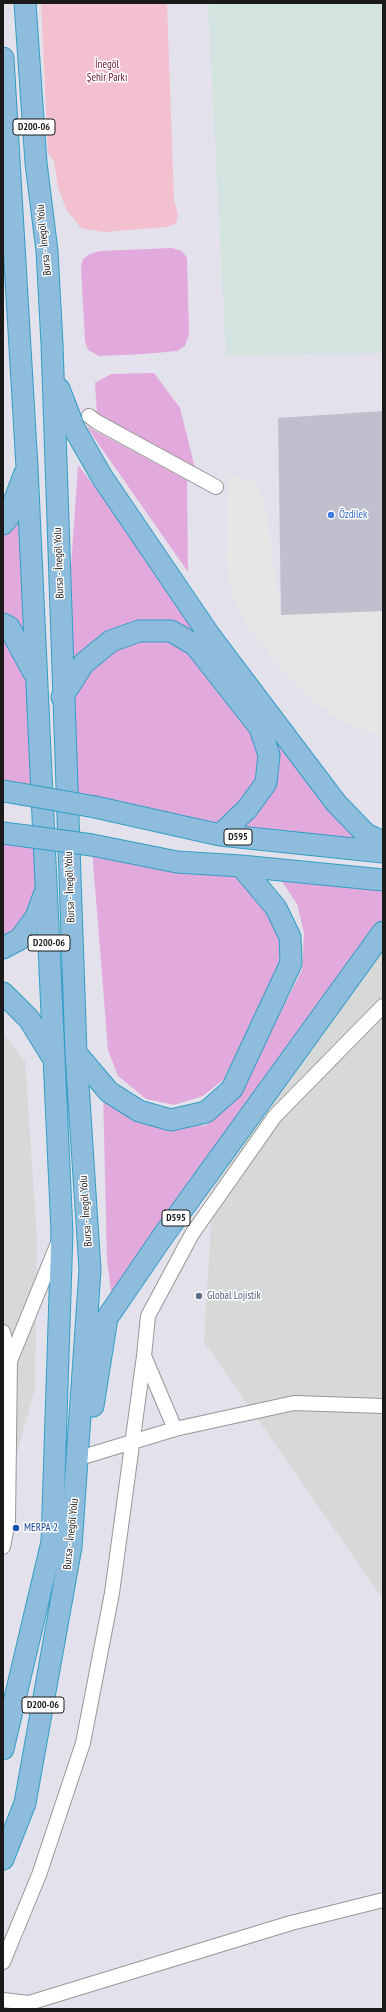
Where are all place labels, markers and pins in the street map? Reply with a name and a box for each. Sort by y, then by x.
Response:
place label: Özdilek [339,508,367,522]
marker: Özdilek [326,510,336,520]
place label: Global Lojistik [207,1289,261,1303]
marker: Global Lojistik [194,1291,204,1301]
place label: MERPA 2 [24,1521,58,1535]
marker: MERPA 2 [11,1523,21,1533]

